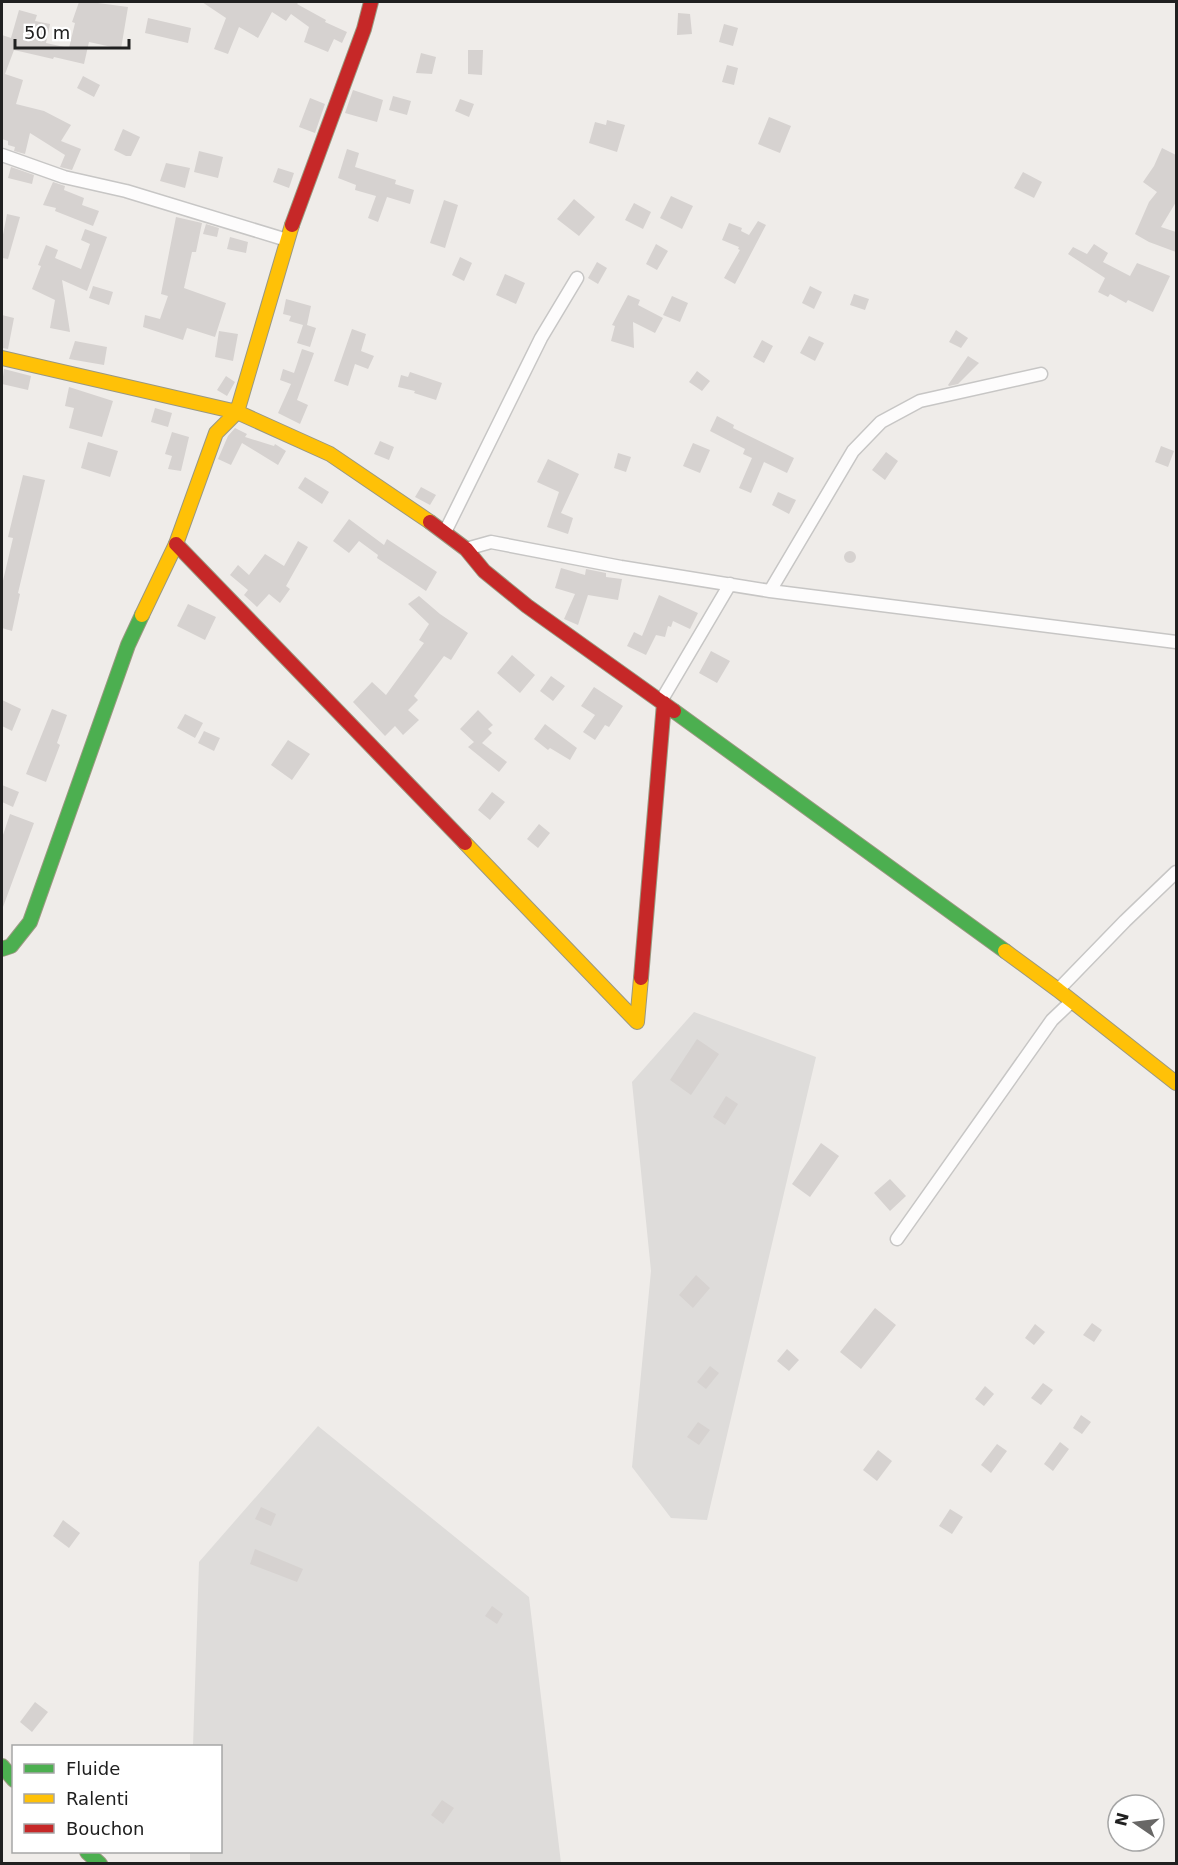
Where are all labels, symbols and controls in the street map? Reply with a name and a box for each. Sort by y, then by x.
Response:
scale bar [15,12,129,50]
text: 50 m [24,22,70,43]
legend [12,1745,222,1853]
text: Fluide [66,1758,120,1779]
text: Ralenti [66,1788,129,1809]
north arrow [1106,1793,1166,1853]
text: N [1111,1811,1133,1828]
text: Bouchon [66,1818,145,1839]

